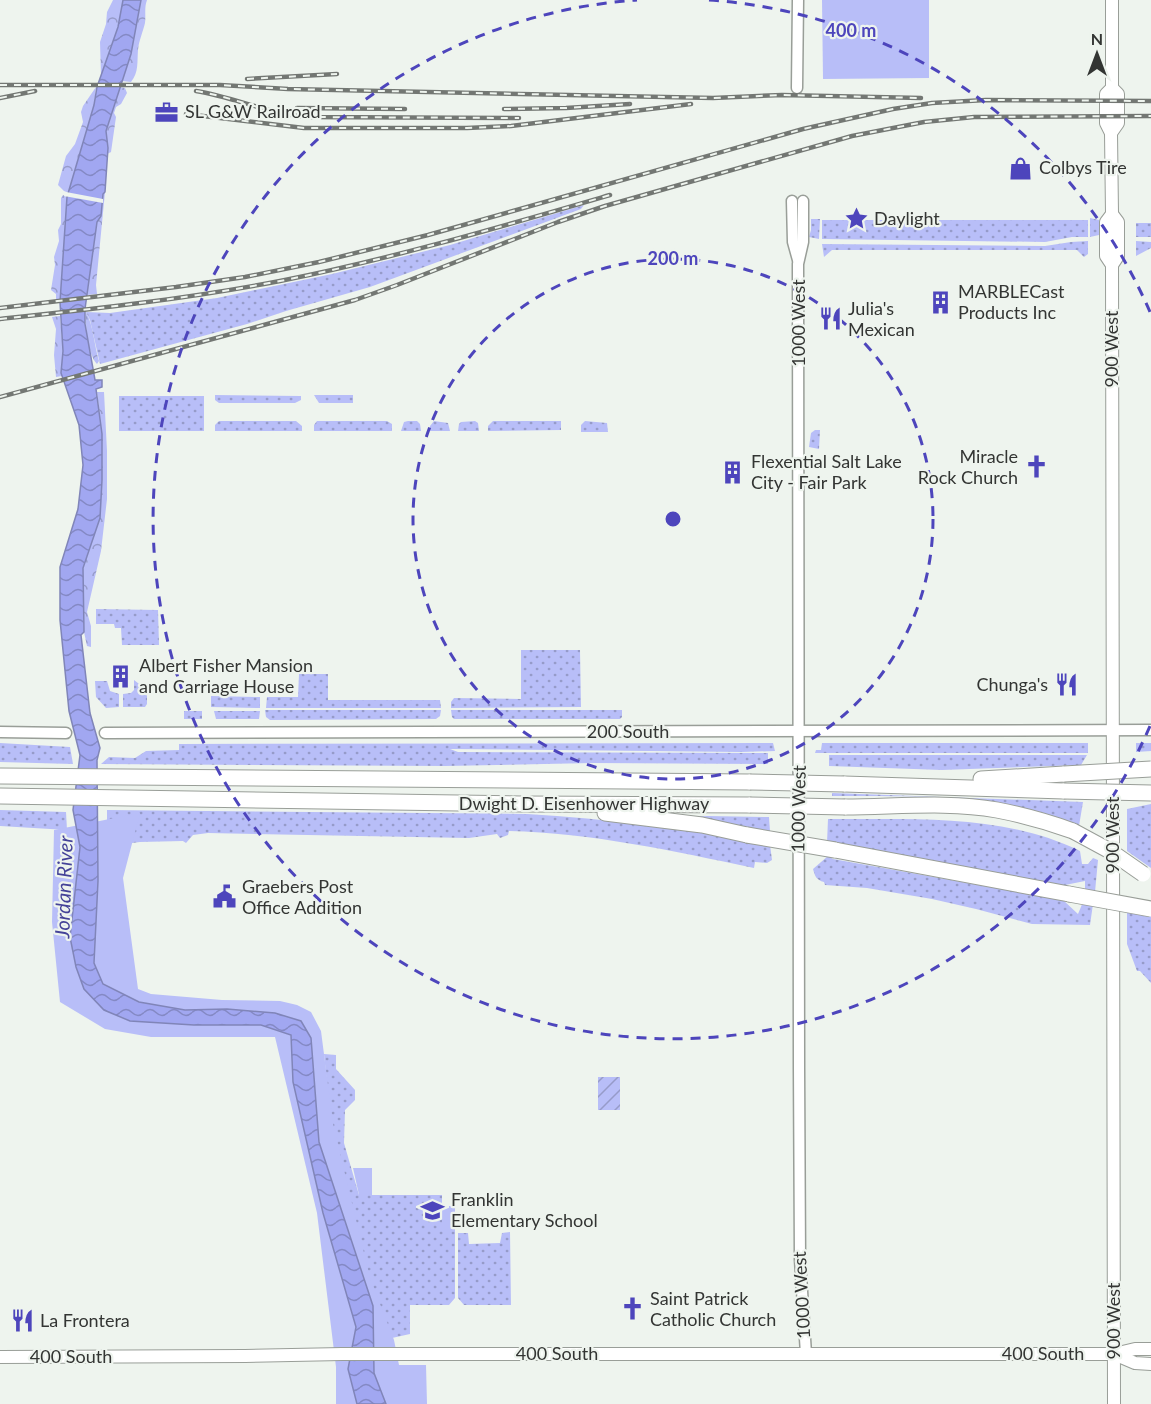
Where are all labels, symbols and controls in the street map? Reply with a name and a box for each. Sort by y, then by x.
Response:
text: 400 m [826,19,876,41]
north arrow [1067,24,1127,84]
text: N [1091,29,1103,48]
office icon: SL G&W Railroad [154,99,180,125]
place label: SL G&W Railroad [185,100,321,122]
shop icon: Colbys Tire [1008,155,1034,181]
place label: Colbys Tire [1039,156,1127,178]
place icon: Daylight [843,206,869,232]
place label: Daylight [874,207,940,229]
text: 200 m [648,247,698,269]
street label: 1000 West [787,279,809,367]
place label: MARBLECast Products Inc [958,280,1065,323]
building icon: MARBLECast Products Inc [927,289,953,315]
place label: Julia's Mexican [848,297,915,340]
restaurant icon: Julia's Mexican [817,306,843,332]
street label: 900 West [1100,310,1122,388]
place label: Miracle Rock Church [918,445,1018,488]
place label: Flexential Salt Lake City - Fair Park [751,450,902,493]
church icon: Miracle Rock Church [1023,454,1049,480]
building icon: Flexential Salt Lake City - Fair Park [720,459,746,485]
centre of rings [663,509,683,529]
place label: Albert Fisher Mansion and Carriage House [139,654,313,697]
building icon: Albert Fisher Mansion and Carriage House [108,663,134,689]
restaurant icon: Chunga's [1053,672,1079,698]
place label: Chunga's [976,673,1048,695]
street label: 200 South [587,720,669,742]
street label: 1000 West [786,765,810,853]
street label: Dwight D. Eisenhower Highway [459,792,710,814]
street label: 900 West [1101,796,1123,874]
water label: Jordan River [49,834,77,940]
place label: Graebers Post Office Addition [242,875,362,918]
public building icon: Graebers Post Office Addition [211,884,237,910]
place label: Franklin Elementary School [451,1188,598,1231]
school or university icon: Franklin Elementary School [420,1197,446,1223]
street label: 1000 West [788,1250,814,1339]
street label: 900 West [1102,1282,1124,1360]
place label: Saint Patrick Catholic Church [650,1287,776,1330]
church icon: Saint Patrick Catholic Church [619,1296,645,1322]
restaurant icon: La Frontera [9,1308,35,1334]
place label: La Frontera [40,1309,130,1331]
street label: 400 South [516,1342,598,1364]
street label: 400 South [1002,1342,1084,1364]
street label: 400 South [30,1345,112,1367]

